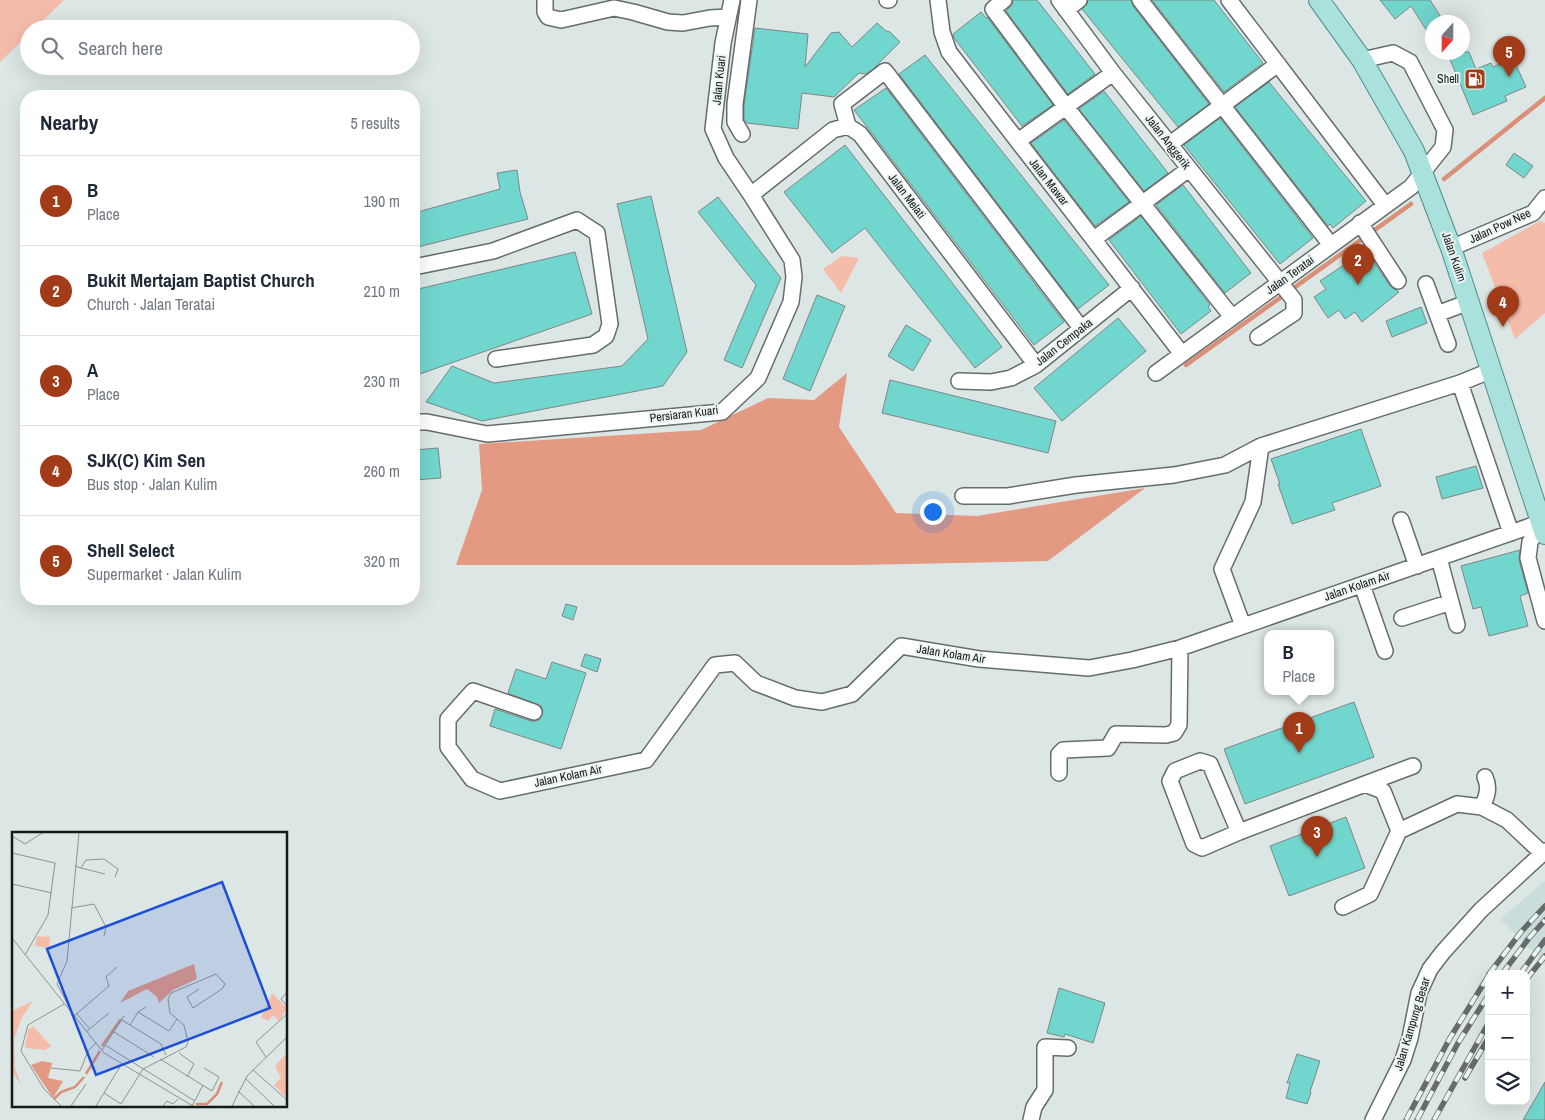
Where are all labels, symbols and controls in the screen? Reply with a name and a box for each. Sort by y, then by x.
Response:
north arrow [1425,15,1470,60]
search box [20,20,420,75]
icon: search [38,34,66,62]
text: Search here [78,35,163,61]
pin: 5 [1493,36,1525,77]
street label: Jalan Kuari [708,54,730,106]
fuel station icon: Shell [1463,67,1487,91]
place label: Shell [1437,71,1459,87]
text: Nearby [40,108,98,137]
street label: Jalan Anggerik [1142,111,1194,173]
text: 5 results [350,112,400,134]
street label: Jalan Mawar [1026,155,1073,209]
street label: Jalan Melati [885,170,929,222]
text: B [87,177,98,203]
text: 1 [52,190,60,212]
text: 190 m [364,190,400,212]
text: Place [87,203,120,225]
street label: Jalan Pow Nee [1467,205,1533,247]
street label: Jalan Kulim [1438,230,1470,284]
pin: 2 [1342,244,1374,285]
street label: Jalan Teratai [1263,252,1317,298]
text: Bukit Mertajam Baptist Church [87,267,315,293]
text: 2 [52,280,60,302]
text: 210 m [364,280,400,302]
pin: 4 [1487,286,1519,327]
text: Church · Jalan Teratai [87,293,215,315]
street label: Jalan Cempaka [1032,314,1096,369]
text: A [87,357,98,383]
text: 3 [52,370,60,392]
text: 230 m [364,370,400,392]
text: Place [87,383,120,405]
street label: Persiaran Kuari [649,402,719,426]
text: SJK(C) Kim Sen [87,447,206,473]
text: 4 [52,460,60,482]
text: 260 m [364,460,400,482]
text: Bus stop · Jalan Kulim [87,473,218,495]
your location [920,499,946,525]
text: Shell Select [87,537,174,563]
text: 5 [52,550,60,572]
text: 320 m [364,550,400,572]
text: Supermarket · Jalan Kulim [87,563,242,585]
street label: Jalan Kolam Air [1322,567,1393,605]
popup [1264,630,1334,695]
text: B [1283,639,1294,665]
street label: Jalan Kolam Air [916,641,987,667]
text: Place [1283,665,1315,687]
pin: 1 [1283,712,1315,753]
street label: Jalan Kolam Air [533,761,604,791]
pin: 3 [1301,816,1333,857]
inset map [12,832,288,1108]
map controls [1485,970,1530,1105]
button: + [1485,970,1530,1015]
street label: Jalan Kampung Besar [1390,975,1434,1073]
button: − [1485,1015,1530,1060]
button: layers [1485,1060,1530,1105]

